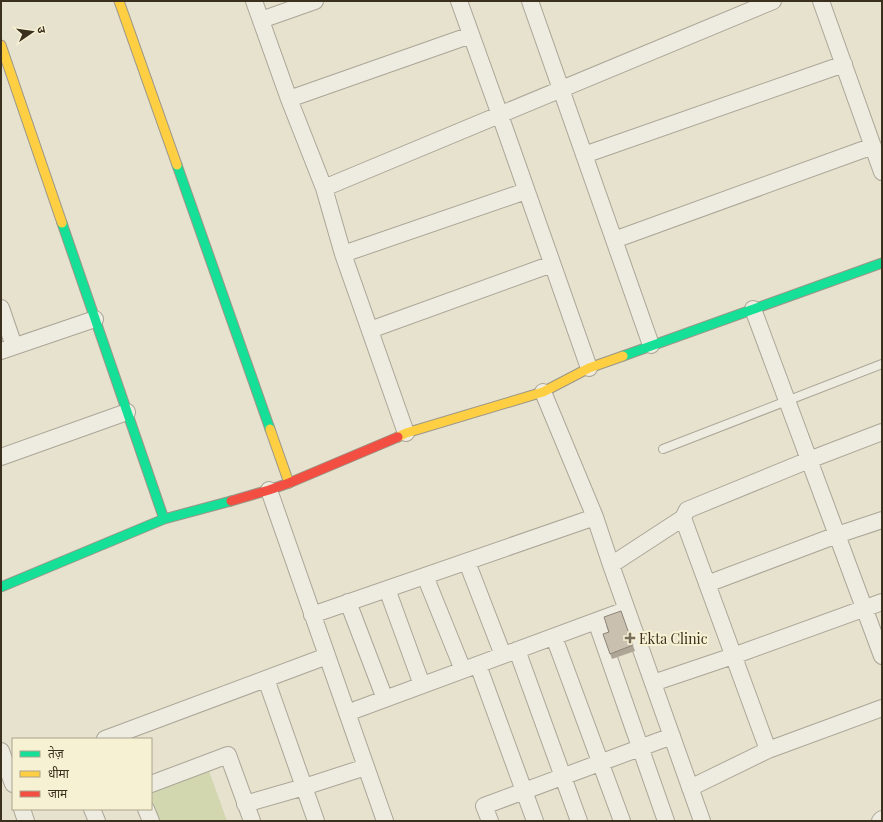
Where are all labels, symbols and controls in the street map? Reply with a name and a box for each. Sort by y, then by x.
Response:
north arrow [12,12,52,52]
text: उ [34,25,50,35]
place label: Ekta Clinic [639,629,708,648]
marker: Ekta Clinic [624,632,636,644]
legend [12,738,152,810]
text: तेज़ [48,745,65,761]
text: धीमा [48,765,70,781]
text: जाम [48,785,68,801]

